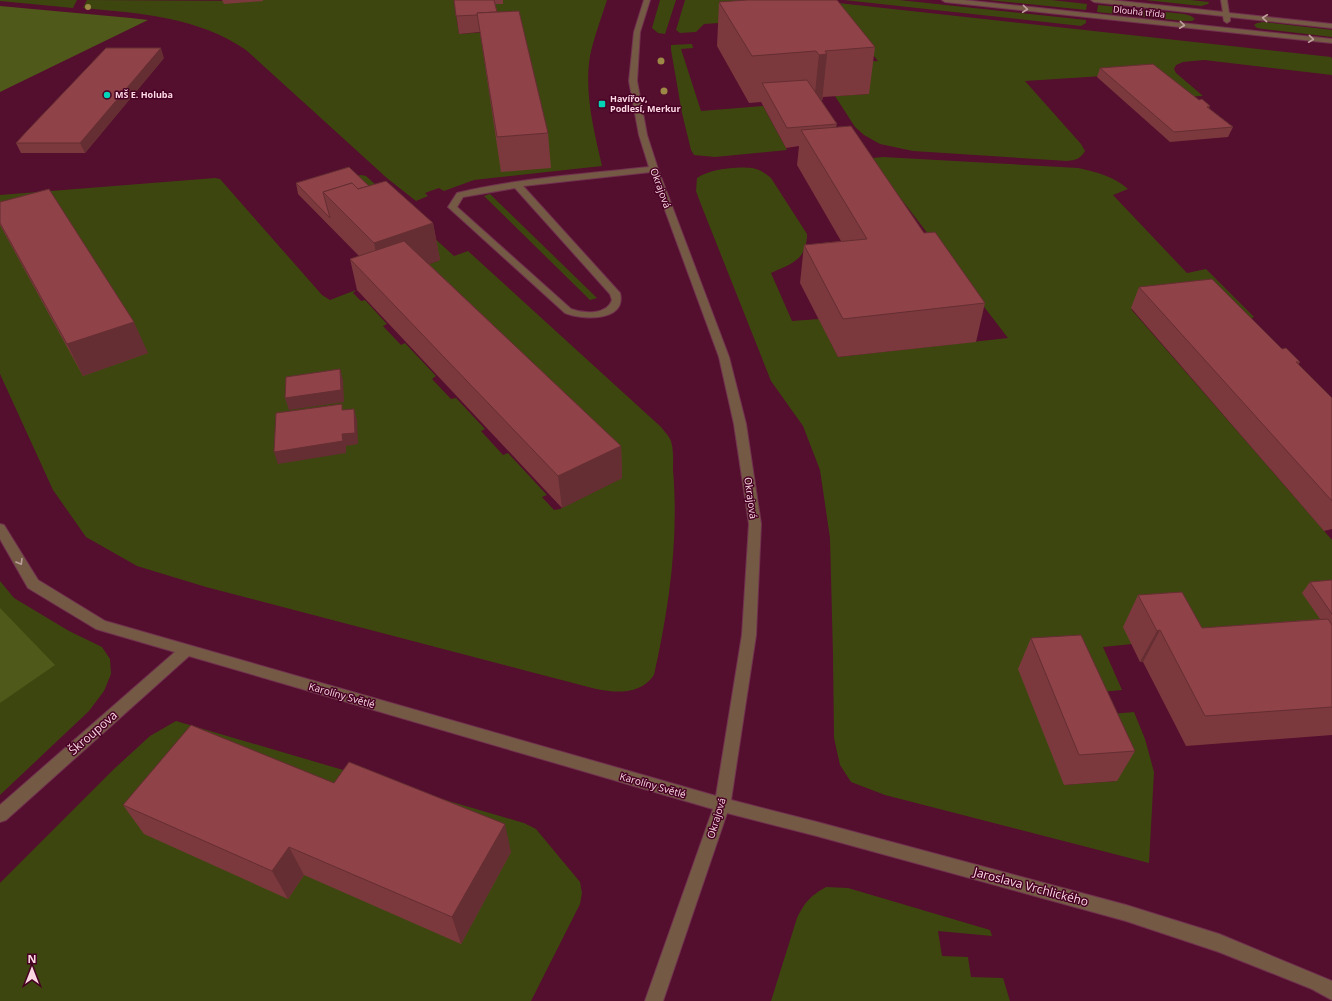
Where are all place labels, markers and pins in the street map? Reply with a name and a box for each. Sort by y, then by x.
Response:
place label: MŠ E. Holuba [115,88,173,101]
marker: MŠ E. Holuba [102,90,112,100]
place label: Havířov, Podlesí, Merkur [610,92,681,115]
marker: Havířov, Podlesí, Merkur [597,99,607,109]

